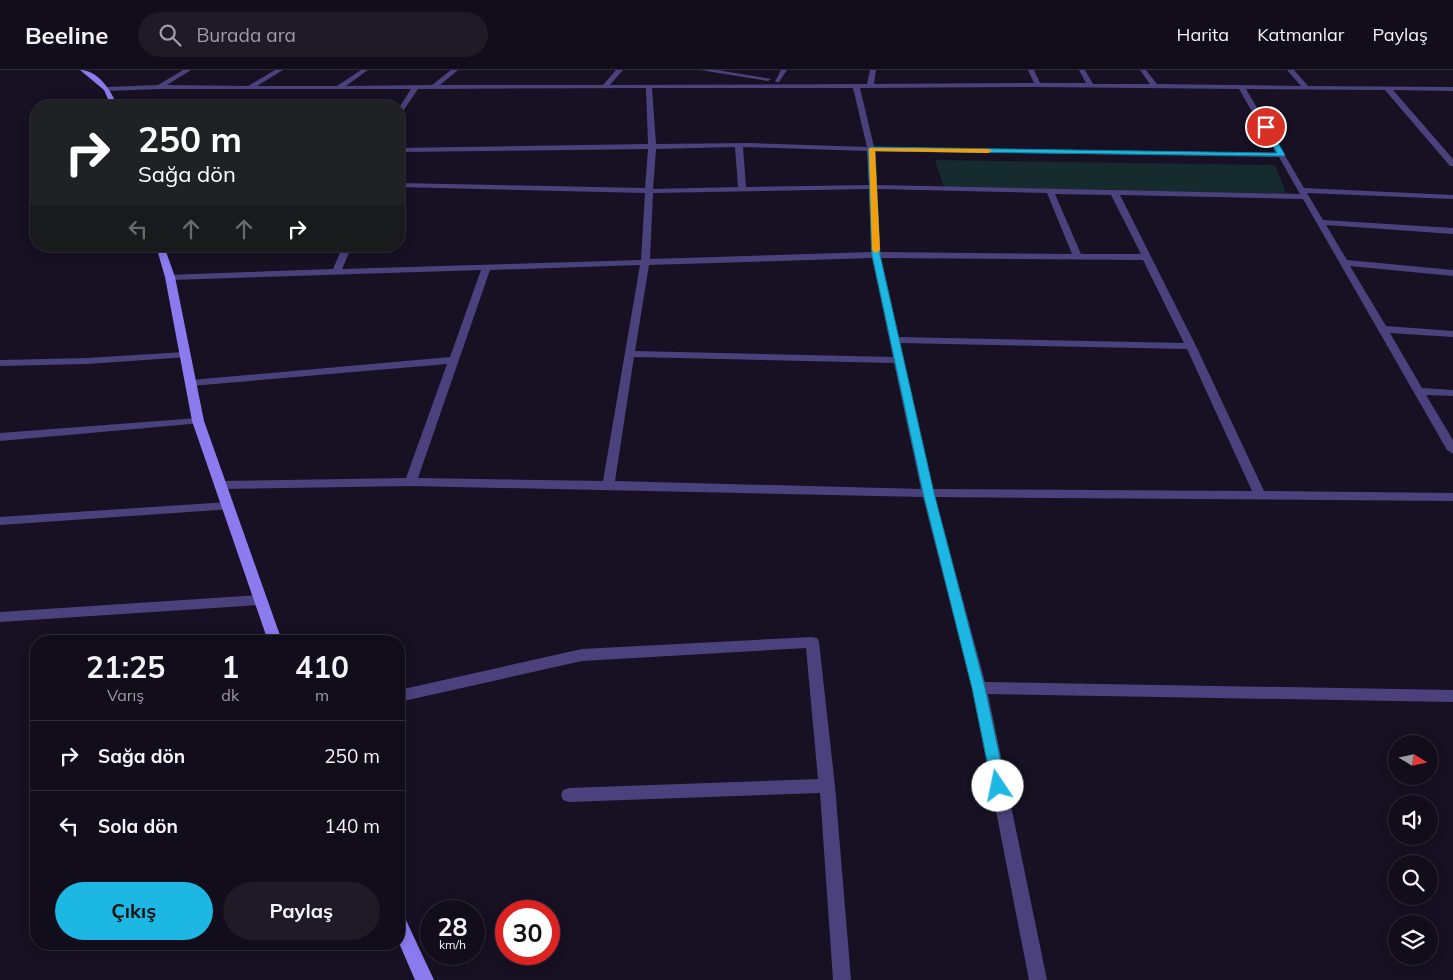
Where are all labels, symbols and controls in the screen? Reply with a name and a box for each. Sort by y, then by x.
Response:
search box [138,12,488,57]
text: Beeline [25,20,108,50]
icon: search [156,21,184,49]
text: Burada ara [196,23,296,47]
text: Harita [1177,23,1229,46]
text: Katmanlar [1257,23,1344,46]
text: Paylaş [1372,23,1428,46]
pin [1245,106,1287,148]
icon: arrive [1252,113,1280,141]
text: 250 m [138,117,242,161]
icon: right [55,120,120,185]
text: Sağa dön [138,160,236,188]
icon: left [124,215,152,243]
icon: ahead [177,215,205,243]
icon: ahead [230,215,258,243]
icon: right [283,215,311,243]
text: 21:25 [86,648,165,686]
text: 1 [221,648,239,686]
text: 410 [295,648,349,686]
text: Varış [107,685,144,705]
text: dk [221,685,239,705]
text: m [315,685,329,705]
north arrow [1388,735,1438,785]
map controls [1388,735,1438,965]
icon: right [55,742,83,770]
text: Sağa dön [98,744,185,768]
text: 250 m [324,744,380,768]
position arrow [971,759,1023,811]
button: sound [1388,795,1438,845]
icon: left [55,812,83,840]
text: Sola dön [98,814,178,838]
text: 140 m [324,814,380,838]
button: search [1388,855,1438,905]
button: Çıkış [55,882,213,940]
button: Paylaş [223,882,380,940]
speed limit sign: 30 [495,900,560,965]
text: 28 [437,911,468,942]
button: layers [1388,915,1438,965]
text: km/h [439,937,466,952]

